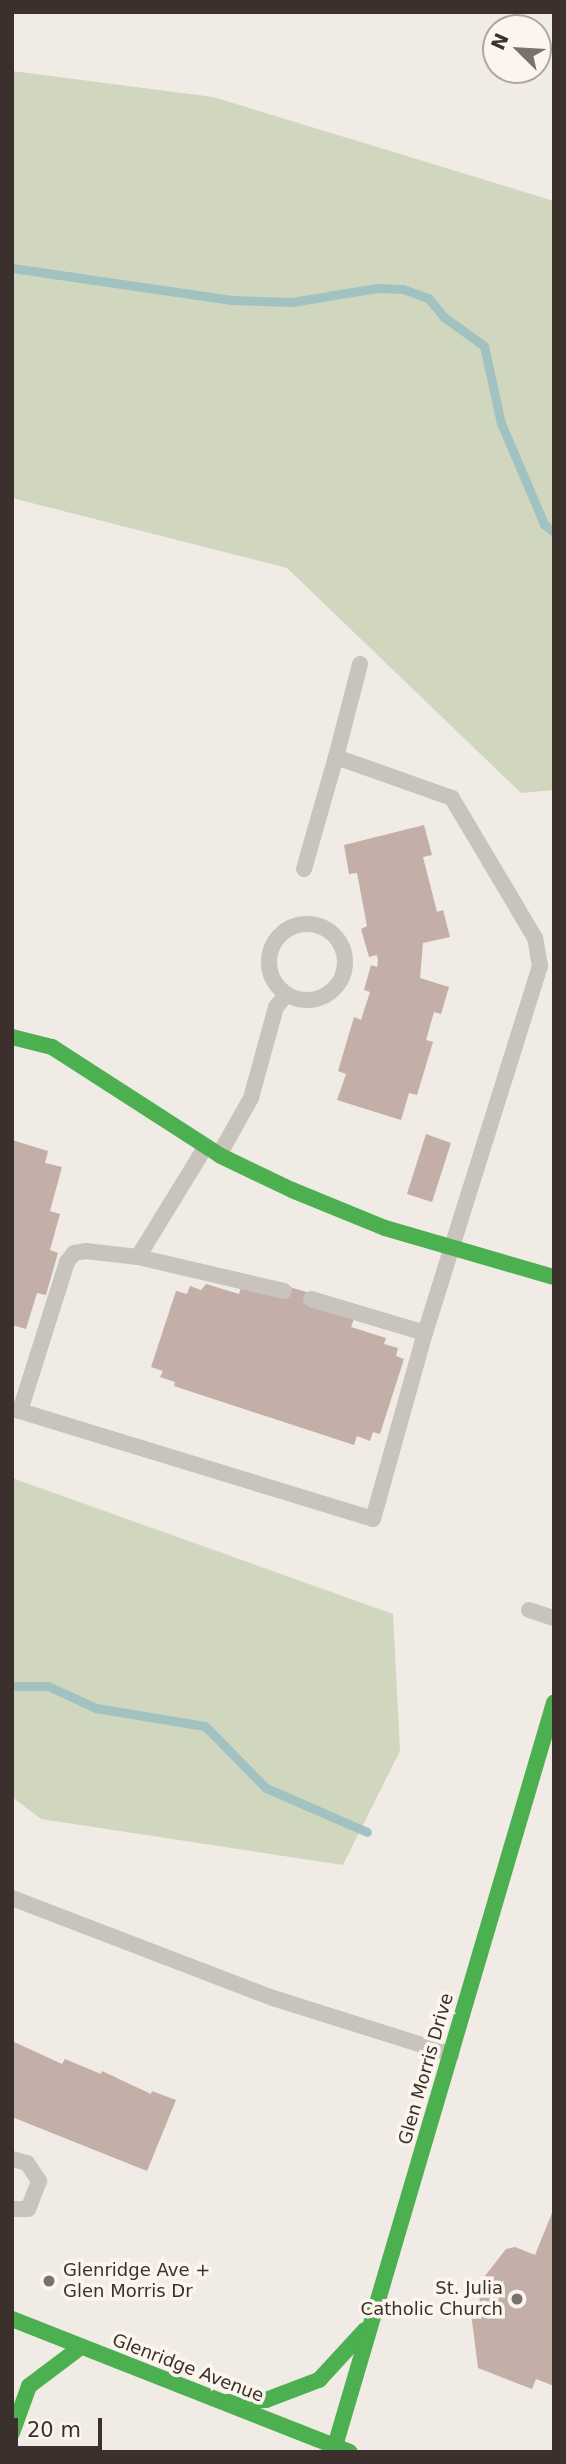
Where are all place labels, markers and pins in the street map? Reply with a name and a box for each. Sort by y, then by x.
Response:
place label: Glenridge Ave + Glen Morris Dr [63,2260,210,2302]
marker: Glenridge Ave + Glen Morris Dr [41,2273,57,2289]
place label: St. Julia Catholic Church [361,2278,503,2320]
marker: St. Julia Catholic Church [509,2291,525,2307]

